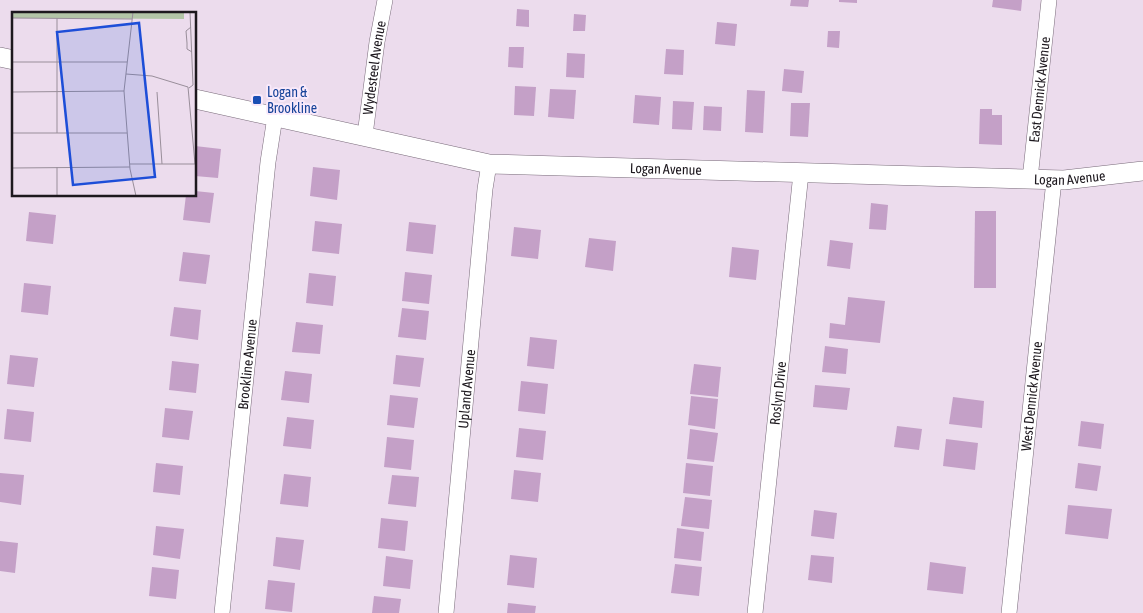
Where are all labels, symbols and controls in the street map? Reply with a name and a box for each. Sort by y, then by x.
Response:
inset map [12,12,196,196]
street label: Wydesteel Avenue [360,19,389,116]
street label: East Dennick Avenue [1026,36,1053,143]
place label: Logan & Brookline [267,84,317,116]
marker: Logan & Brookline [251,94,263,106]
street label: Logan Avenue [630,160,702,178]
street label: Logan Avenue [1034,167,1106,188]
street label: Brookline Avenue [235,318,260,410]
street label: West Dennick Avenue [1018,341,1045,452]
street label: Upland Avenue [455,349,478,429]
street label: Roslyn Drive [767,361,789,426]

